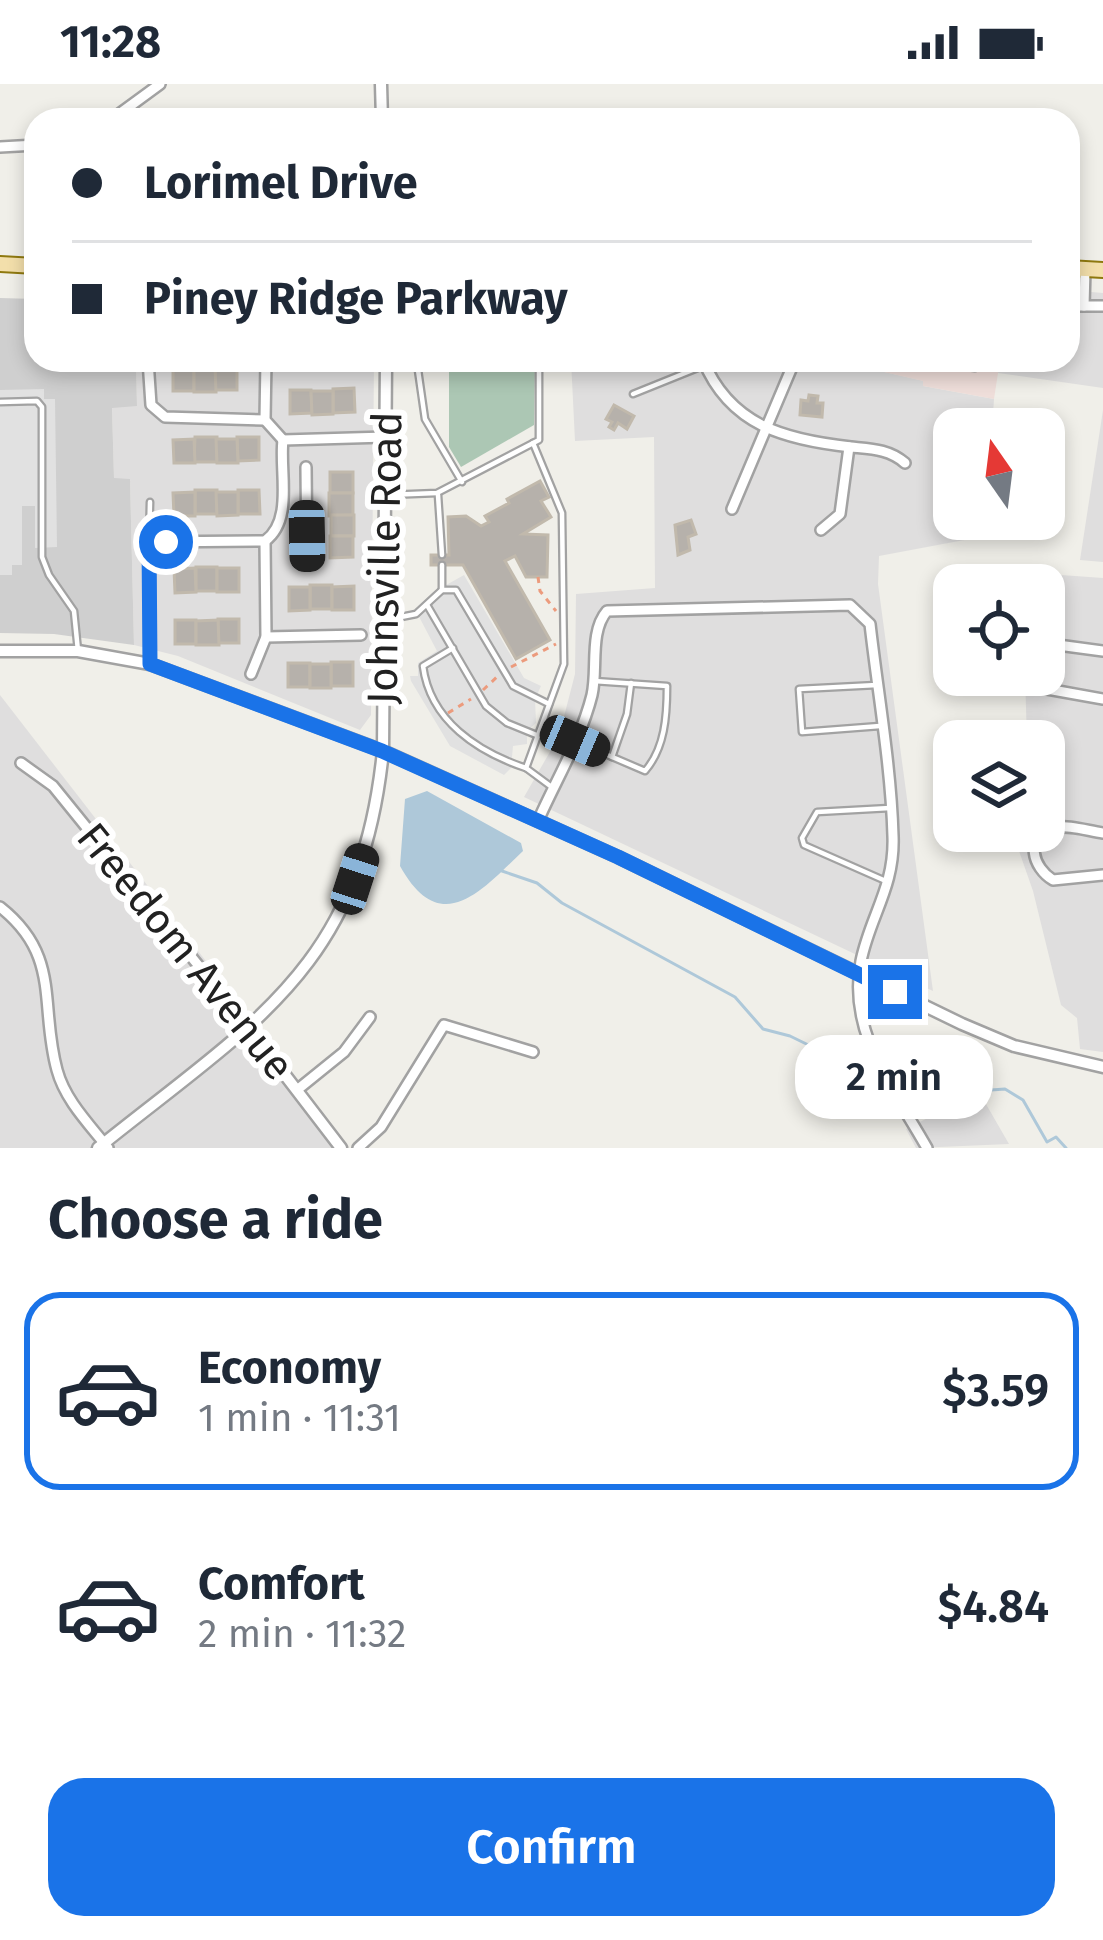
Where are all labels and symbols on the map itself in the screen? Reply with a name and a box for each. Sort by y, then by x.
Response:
north arrow [933,408,1065,540]
street label: Johnsville Road [357,411,413,705]
car [288,500,326,572]
route start [139,515,193,569]
car [535,710,615,772]
street label: Freedom Avenue [66,813,304,1090]
car [327,839,383,919]
route end [868,965,922,1019]
callout: 2 min [796,1034,994,1118]

